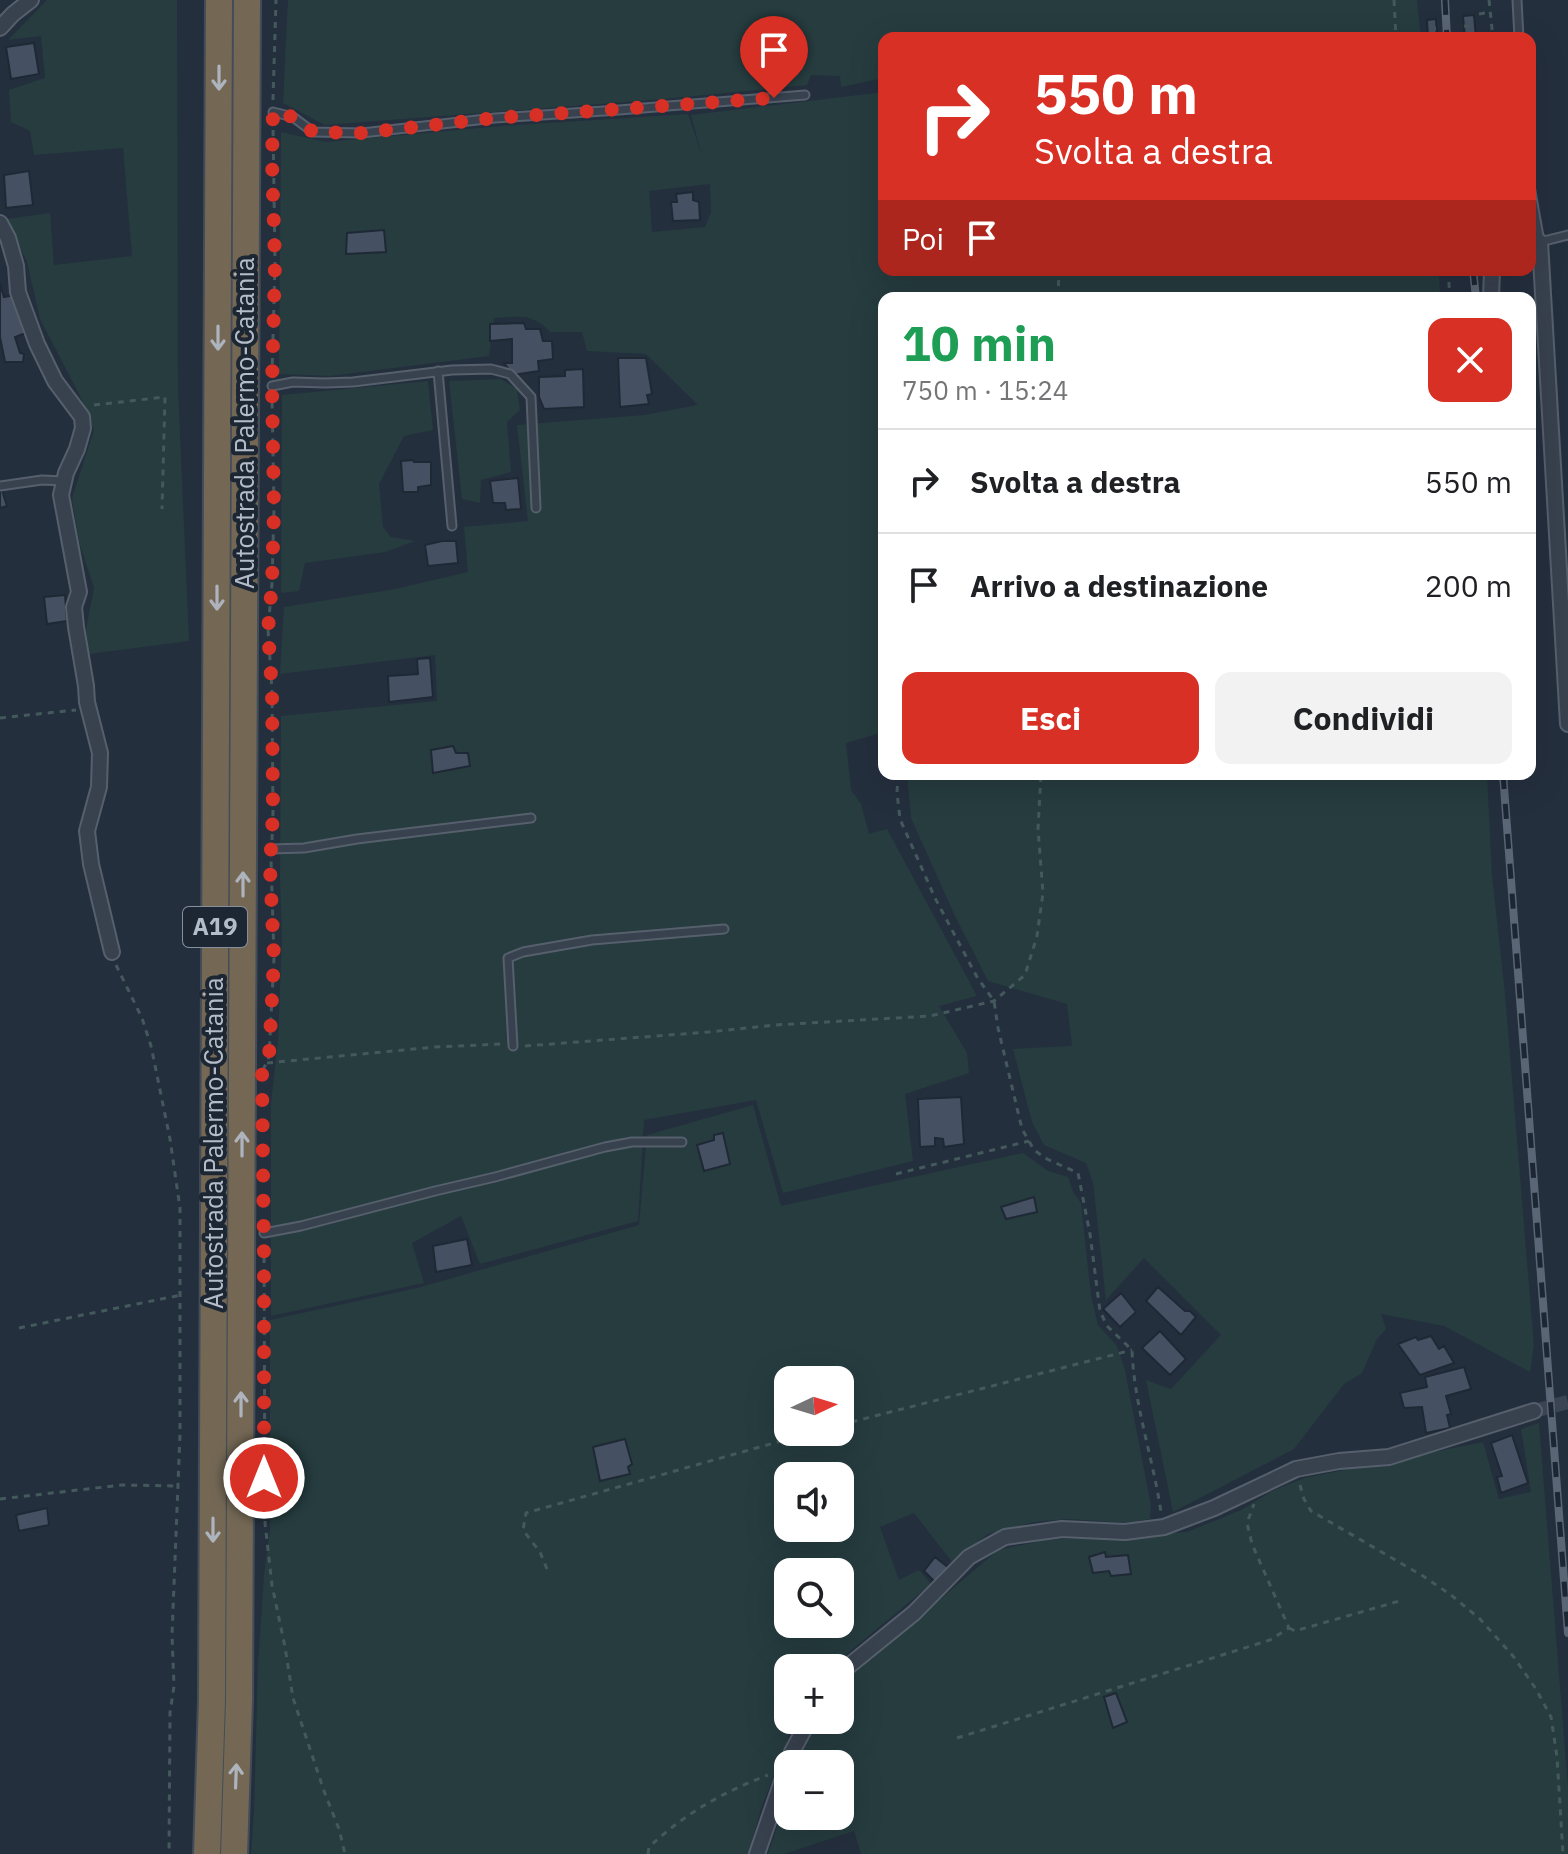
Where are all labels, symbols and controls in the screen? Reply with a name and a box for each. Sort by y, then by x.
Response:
pin [740,16,808,98]
icon: arrive [752,28,796,72]
text: 550 m [1034,57,1198,129]
one-way arrow [211,64,227,91]
icon: right [902,64,1006,168]
text: Svolta a destra [1034,127,1273,174]
icon: arrive [960,216,1004,260]
text: Poi [902,219,944,258]
street label: Autostrada Palermo-Catania [227,257,261,589]
text: 10 min [902,312,1056,374]
button: close [1428,318,1512,402]
one-way arrow [210,324,226,351]
text: 750 m · 15:24 [902,373,1068,407]
icon: right [902,459,946,503]
text: Svolta a destra [970,462,1181,501]
text: 550 m [1425,462,1512,501]
icon: arrive [902,563,946,607]
text: Arrivo a destinazione [970,566,1268,605]
text: 200 m [1425,566,1512,605]
one-way arrow [209,584,225,611]
button: Esci [902,672,1199,764]
button: Condividi [1215,672,1512,764]
one-way arrow [235,871,251,898]
road number: A19 [183,907,247,947]
street label: Autostrada Palermo-Catania [196,977,230,1309]
one-way arrow [234,1131,250,1158]
north arrow [774,1366,854,1446]
map controls [774,1366,854,1830]
one-way arrow [233,1391,248,1418]
position arrow [222,1436,306,1520]
button: sound [774,1462,854,1542]
one-way arrow [205,1516,221,1543]
button: search [774,1558,854,1638]
button: + [774,1654,854,1734]
button: − [774,1750,854,1830]
one-way arrow [229,1763,244,1790]

